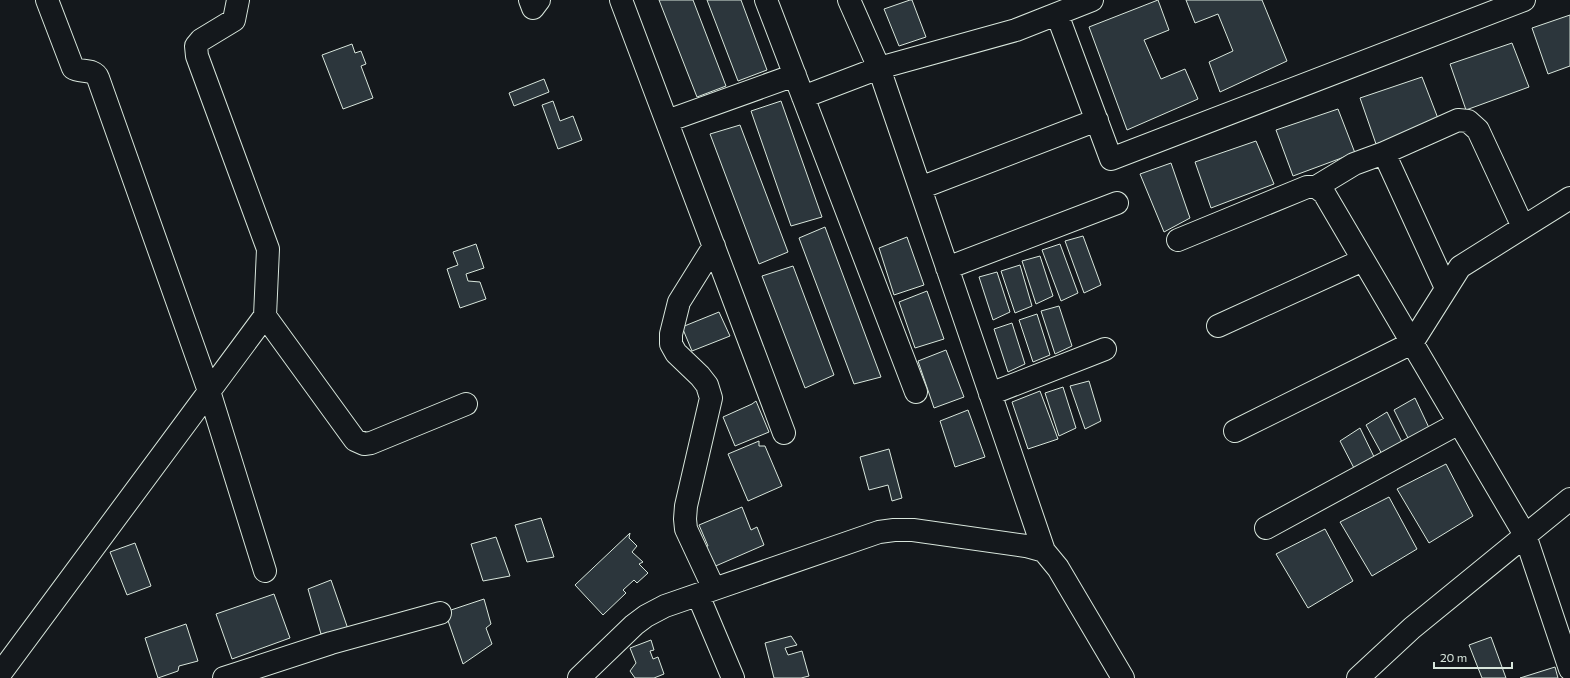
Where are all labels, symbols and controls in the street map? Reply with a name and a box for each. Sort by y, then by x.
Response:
scale bar [1434,644,1512,670]
text: 20 m [1440,650,1467,664]

